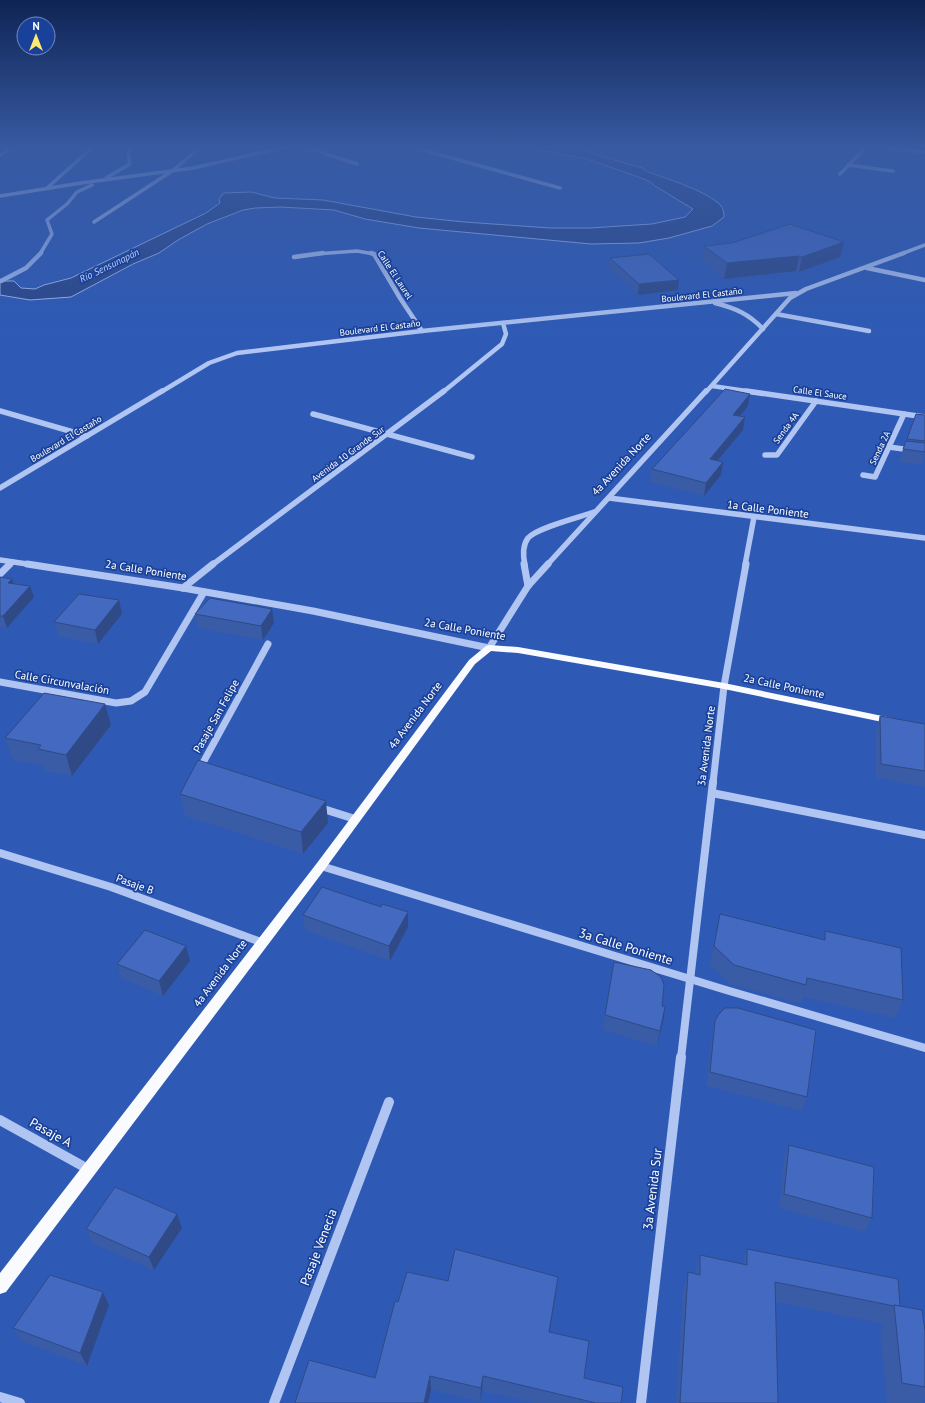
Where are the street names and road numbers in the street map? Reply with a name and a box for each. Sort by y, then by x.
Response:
street label: Calle El Laurel [376,248,415,301]
street label: Boulevard El Castaño [661,285,743,304]
street label: Boulevard El Castaño [339,317,421,338]
street label: Calle El Sauce [793,383,848,402]
street label: Senda 4A [771,409,801,446]
street label: Boulevard El Castaño [28,413,104,464]
street label: Avenida 10 Grande Sur [309,423,386,484]
street label: Senda 2A [867,428,892,466]
street label: 4a Avenida Norte [588,429,654,498]
street label: 1a Calle Poniente [726,497,810,521]
street label: 2a Calle Poniente [104,557,188,583]
street label: 2a Calle Poniente [423,615,507,643]
street label: Calle Circunvalación [14,667,110,697]
street label: 2a Calle Poniente [742,671,826,701]
street label: Pasaje San Felipe [190,676,242,755]
street label: 4a Avenida Norte [385,678,445,751]
street label: 3a Avenida Norte [694,705,718,787]
street label: Pasaje B [114,871,156,897]
street label: 3a Calle Poniente [577,924,675,969]
street label: 4a Avenida Norte [190,936,250,1009]
street label: Pasaje A [27,1114,75,1151]
street label: 3a Avenida Sur [639,1147,666,1231]
street label: Pasaje Venecia [296,1206,341,1288]

